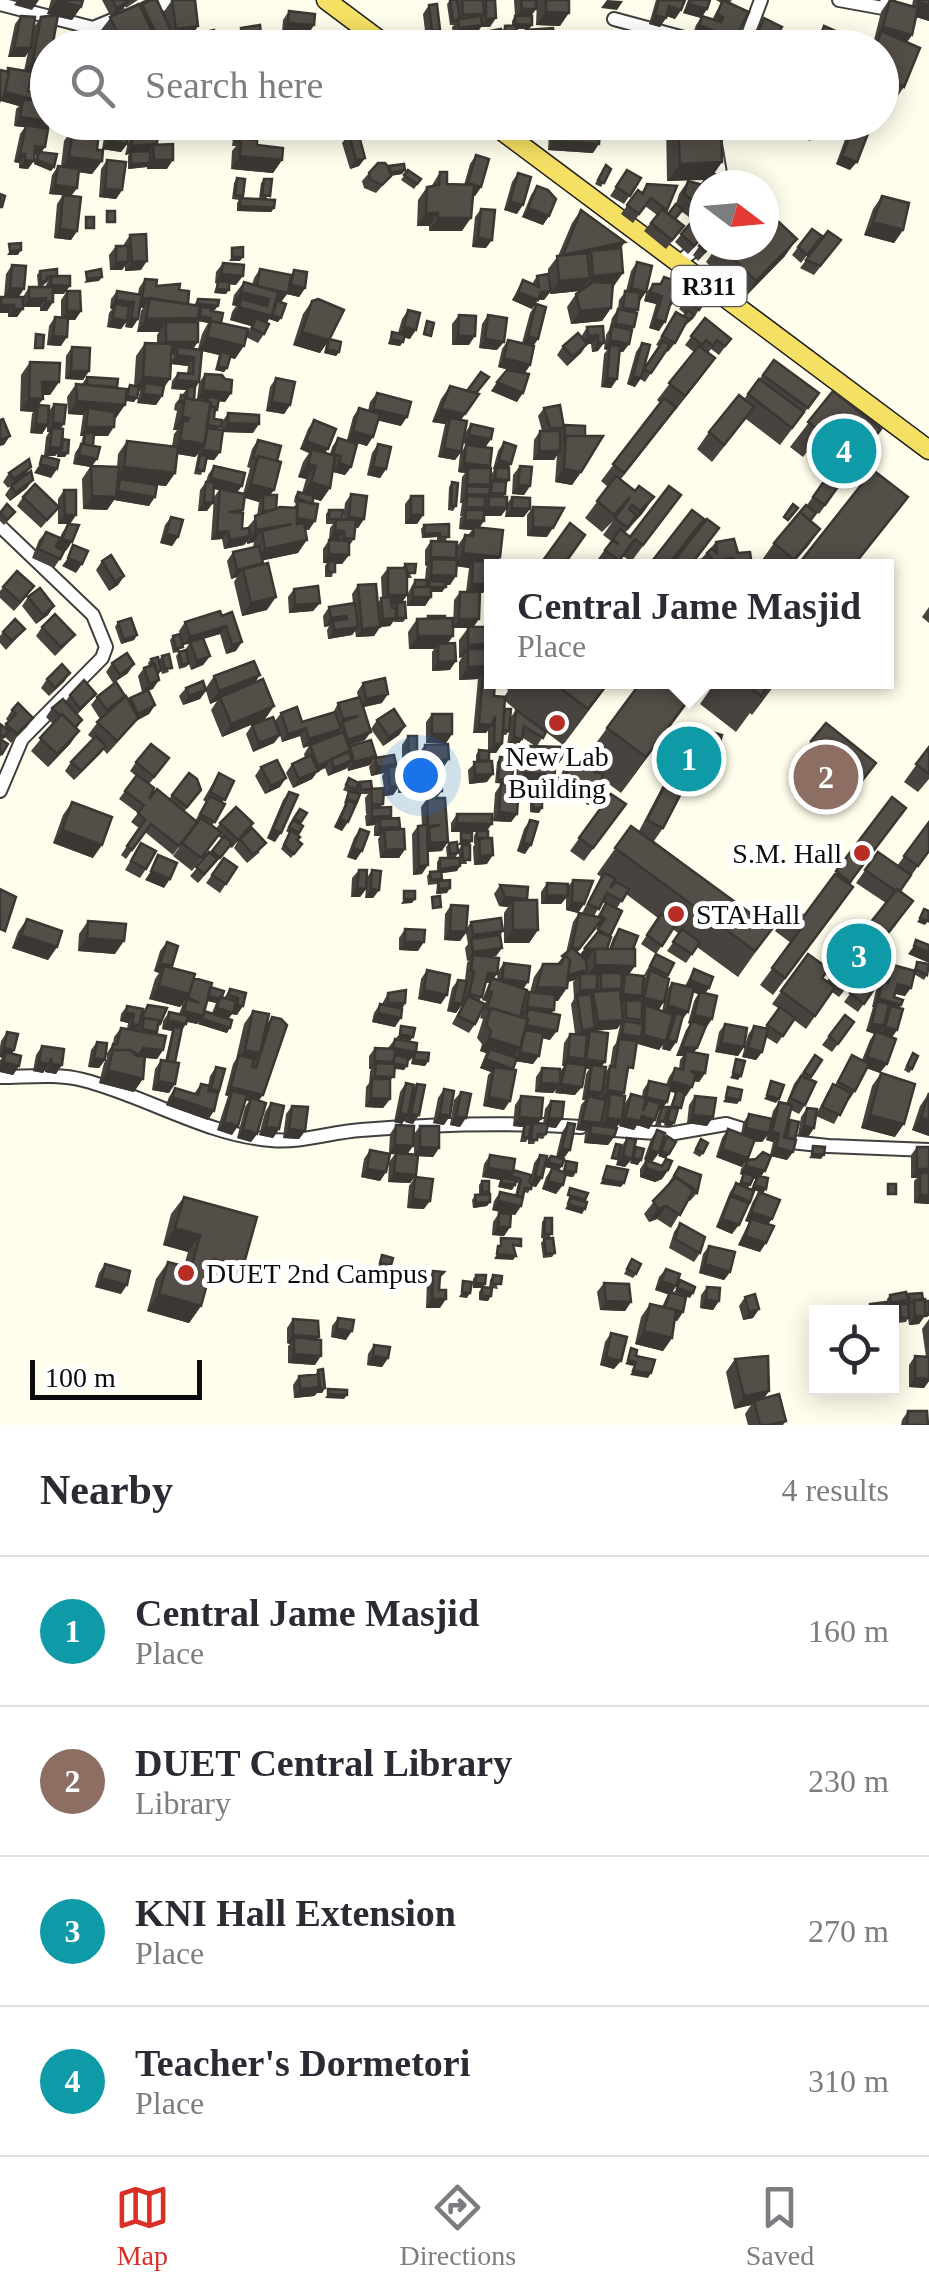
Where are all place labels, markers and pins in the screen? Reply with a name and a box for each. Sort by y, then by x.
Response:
pin: 4 [812,414,876,488]
marker: New Lab Building [546,712,568,734]
pin: 1 [656,722,722,796]
pin: 2 [794,740,858,814]
place label: New Lab Building [505,741,609,804]
place label: S.M. Hall [732,838,842,869]
marker: S.M. Hall [851,842,873,864]
place label: STA Hall [696,899,801,930]
marker: STA Hall [665,903,687,925]
pin: 3 [826,918,892,994]
place label: DUET 2nd Campus [206,1258,428,1289]
marker: DUET 2nd Campus [175,1262,197,1284]

